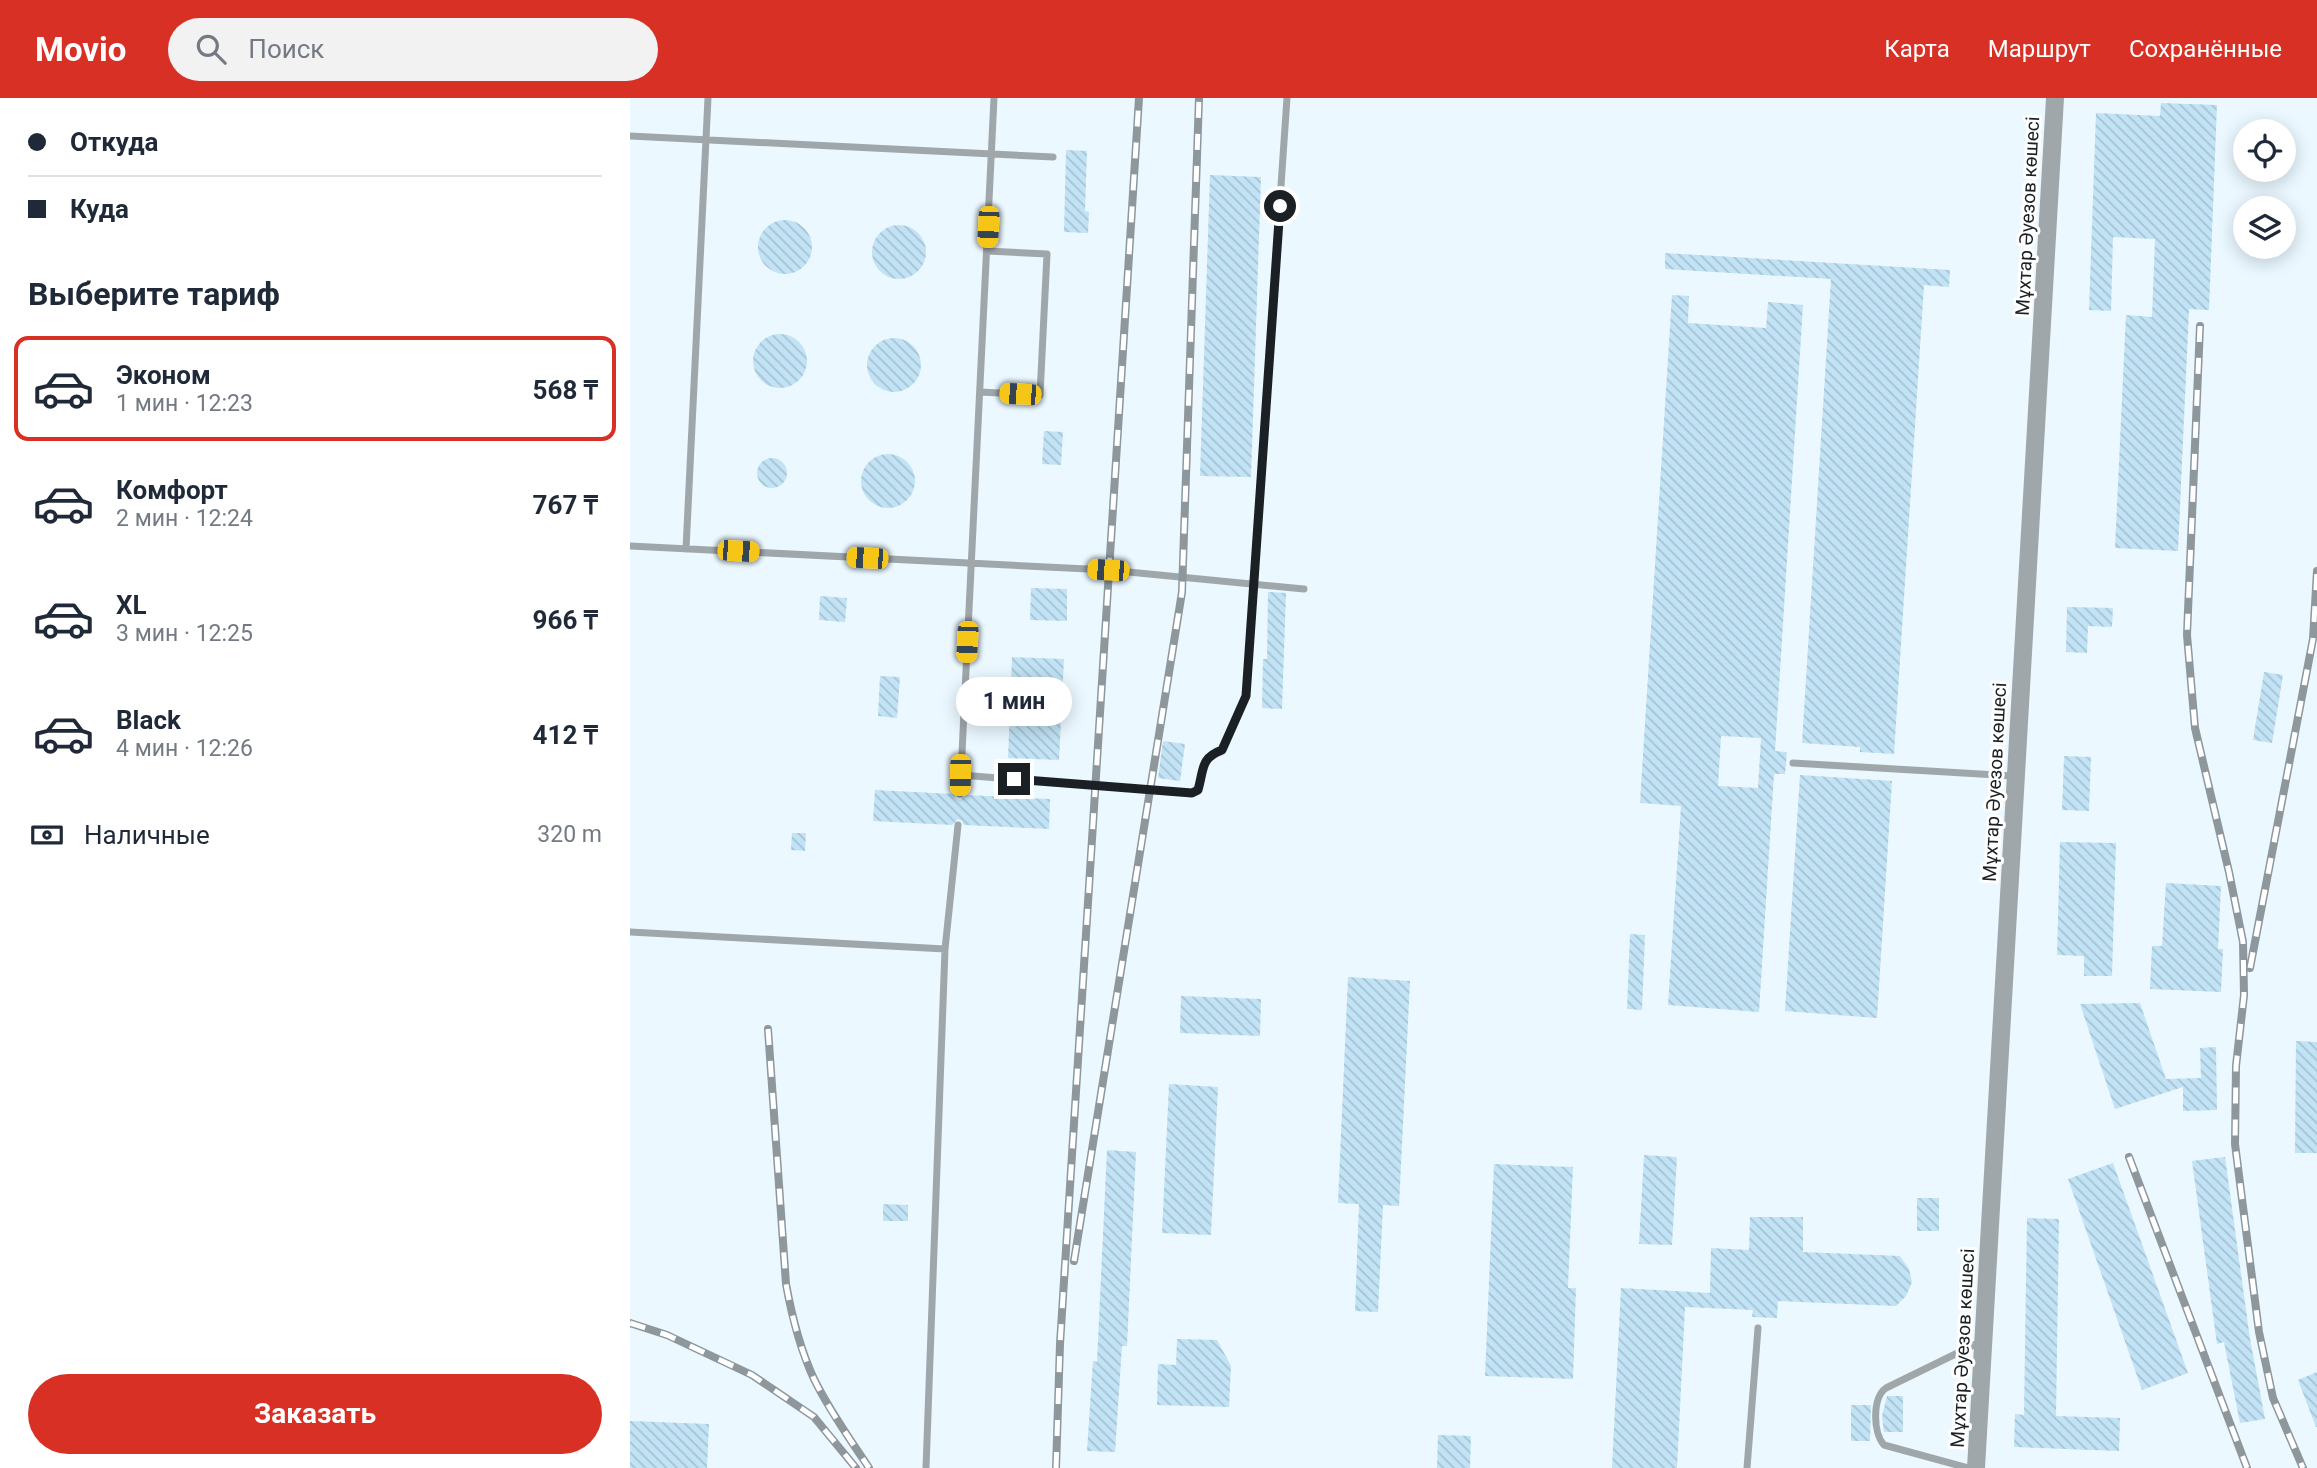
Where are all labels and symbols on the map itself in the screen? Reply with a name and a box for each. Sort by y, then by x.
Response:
street label: Мұхтар Әуезов көшесі [2011,116,2044,316]
route start [1264,190,1296,222]
car [977,205,1000,249]
car [999,382,1042,406]
car [717,539,760,563]
car [846,546,889,570]
car [1087,558,1130,582]
car [956,620,979,664]
callout: 1 мин [956,678,1072,726]
street label: Мұхтар Әуезов көшесі [1978,682,2011,882]
car [950,754,971,796]
route end [998,763,1030,795]
street label: Мұхтар Әуезов көшесі [1946,1248,1979,1448]

